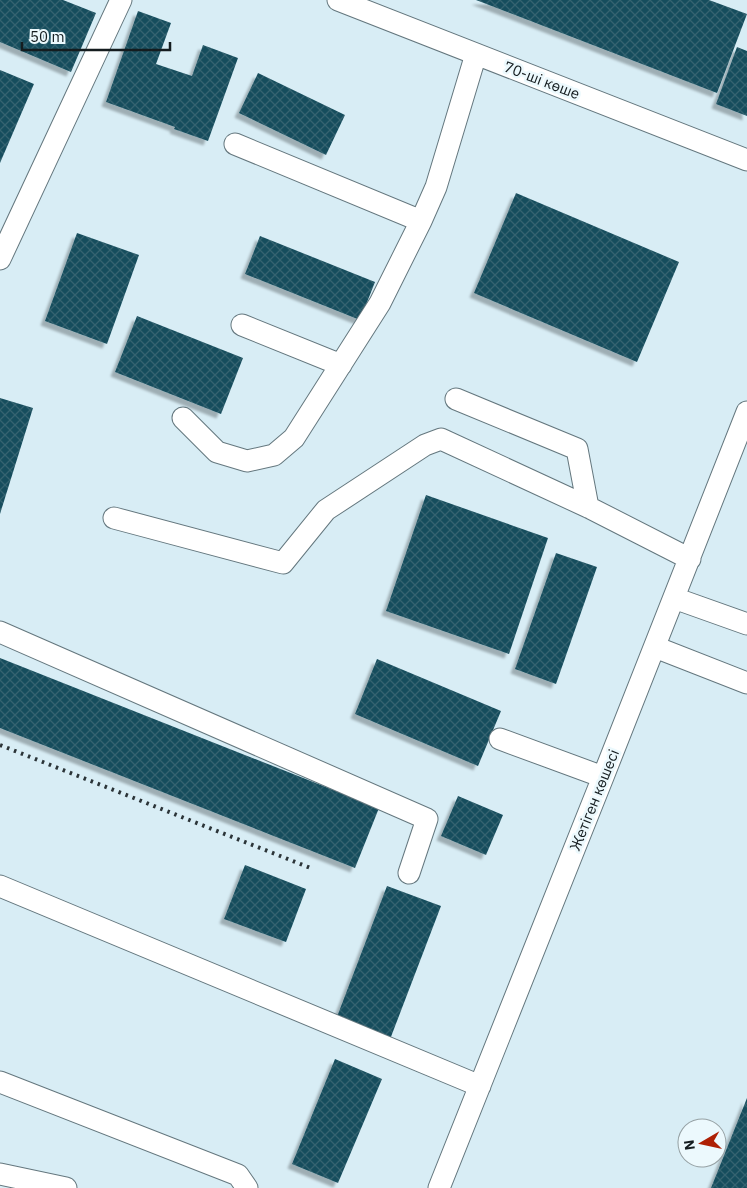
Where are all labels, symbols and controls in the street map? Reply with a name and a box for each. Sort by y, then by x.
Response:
scale bar [22,20,170,52]
text: 50 m [30,27,65,46]
street label: 70-ші көше [501,57,583,103]
street label: Жетіген көшесі [565,746,623,854]
north arrow [677,1118,727,1168]
text: N [679,1139,699,1151]

